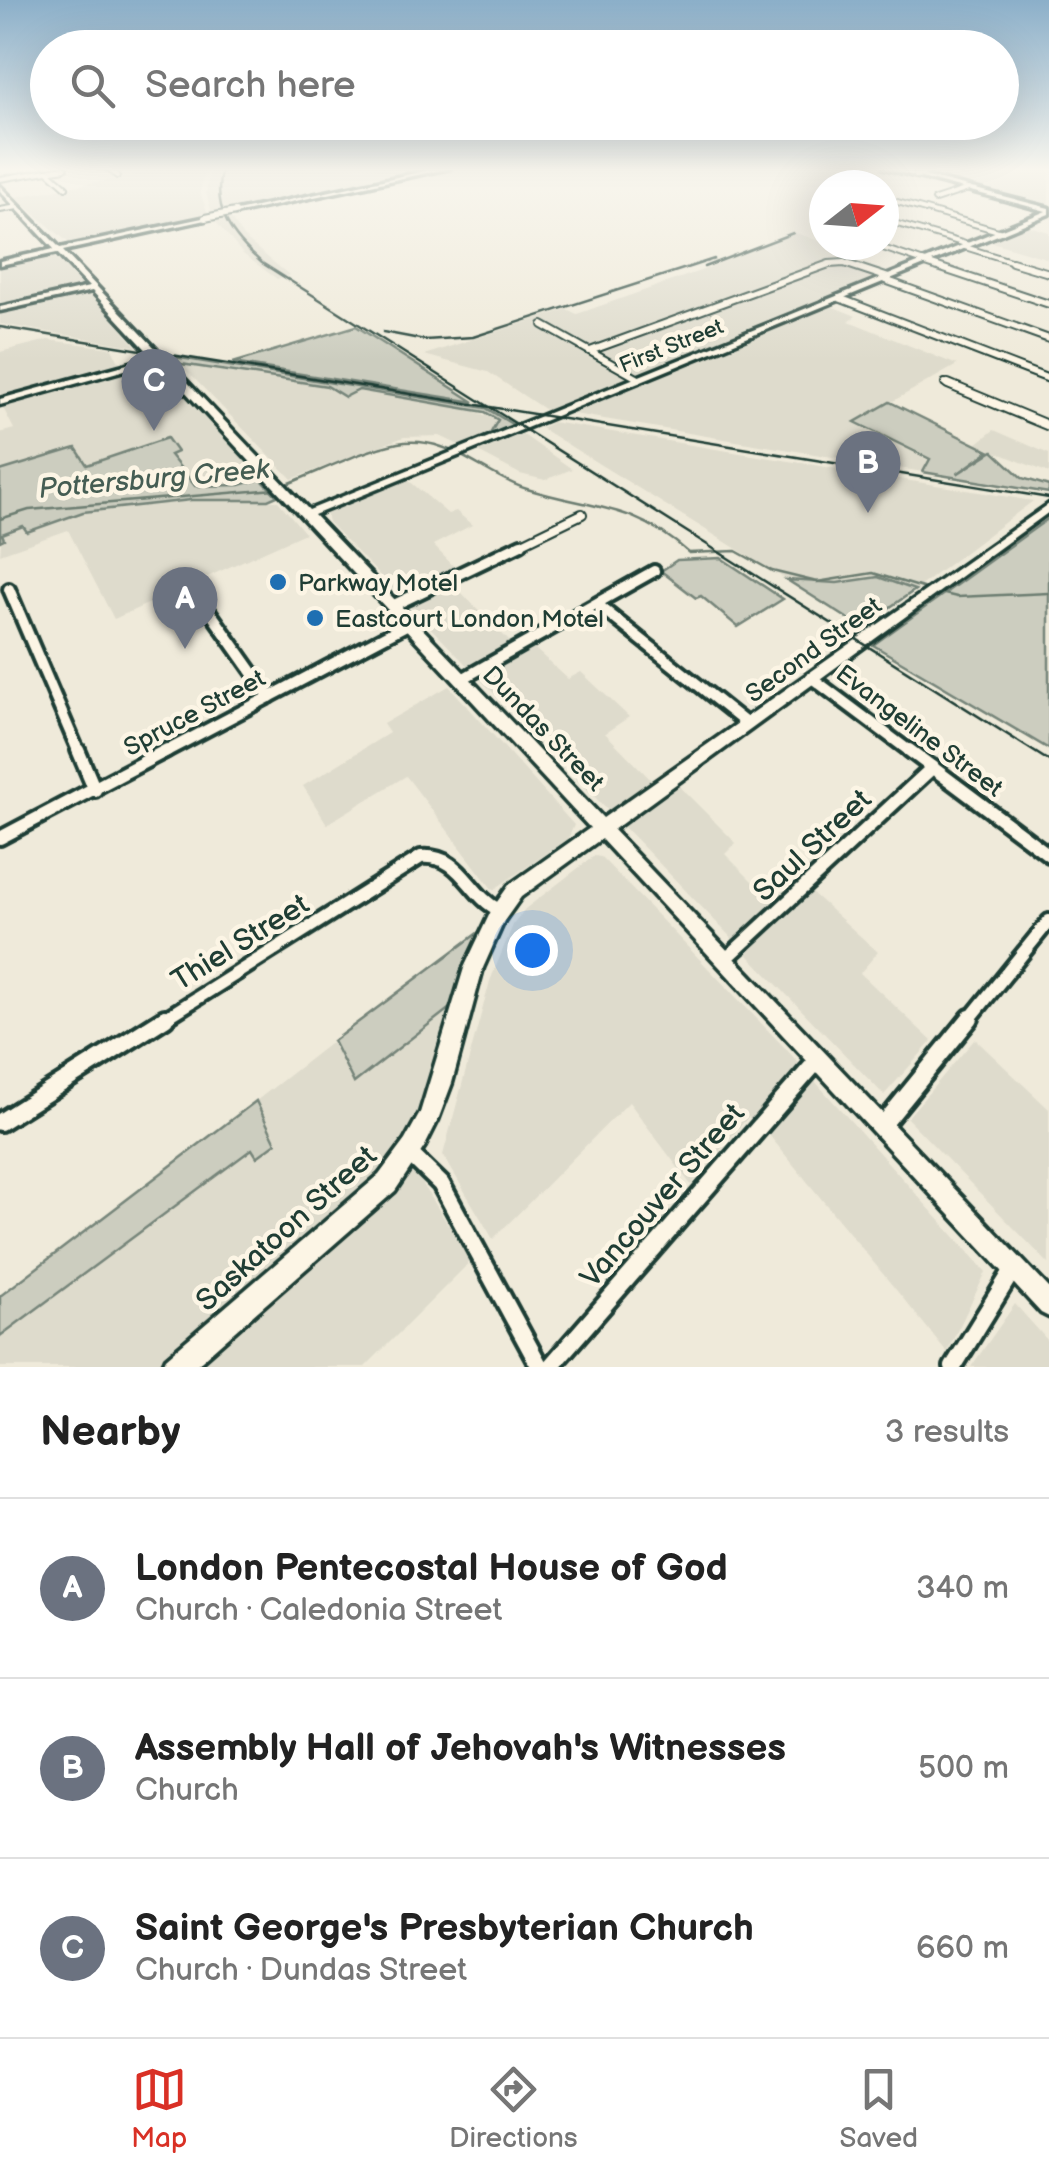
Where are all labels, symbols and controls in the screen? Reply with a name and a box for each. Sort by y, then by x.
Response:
search box [30,30,1019,140]
icon: search [65,58,120,113]
text: Search here [145,63,356,108]
north arrow [809,170,899,260]
street label: First Street [616,313,728,379]
pin: C [122,348,186,431]
pin: B [836,430,900,513]
water label: Pottersburg Creek [37,453,272,506]
pin: A [152,566,218,649]
place label: Parkway Motel [298,568,458,599]
marker: Parkway Motel [267,571,289,593]
street label: Second Street [740,590,888,710]
place label: Eastcourt London Motel [335,604,604,635]
marker: Eastcourt London Motel [304,607,326,629]
street label: Evangeline Street [830,658,1009,804]
street label: Dundas Street [475,660,611,798]
street label: Spruce Street [119,663,271,764]
street label: Saul Street [746,782,879,910]
street label: Thiel Street [165,886,316,999]
your location [507,925,558,976]
street label: Vancouver Street [573,1096,752,1295]
street label: Saskatoon Street [189,1138,384,1319]
text: Nearby [40,1407,180,1458]
text: 3 results [885,1413,1009,1452]
text: London Pentecostal House of God [135,1546,728,1591]
text: A [63,1569,82,1608]
text: 340 m [916,1569,1009,1608]
text: Church · Caledonia Street [135,1591,502,1630]
text: Assembly Hall of Jehovah's Witnesses [135,1726,786,1771]
text: B [61,1749,84,1788]
text: 500 m [918,1749,1009,1788]
text: Church [135,1771,239,1810]
text: Saint George's Presbyterian Church [135,1906,754,1951]
text: C [61,1929,84,1968]
text: 660 m [916,1929,1009,1968]
text: Church · Dundas Street [135,1951,467,1990]
tab: Map [131,2062,187,2155]
tab: Directions [449,2062,578,2155]
tab: Saved [840,2062,918,2155]

